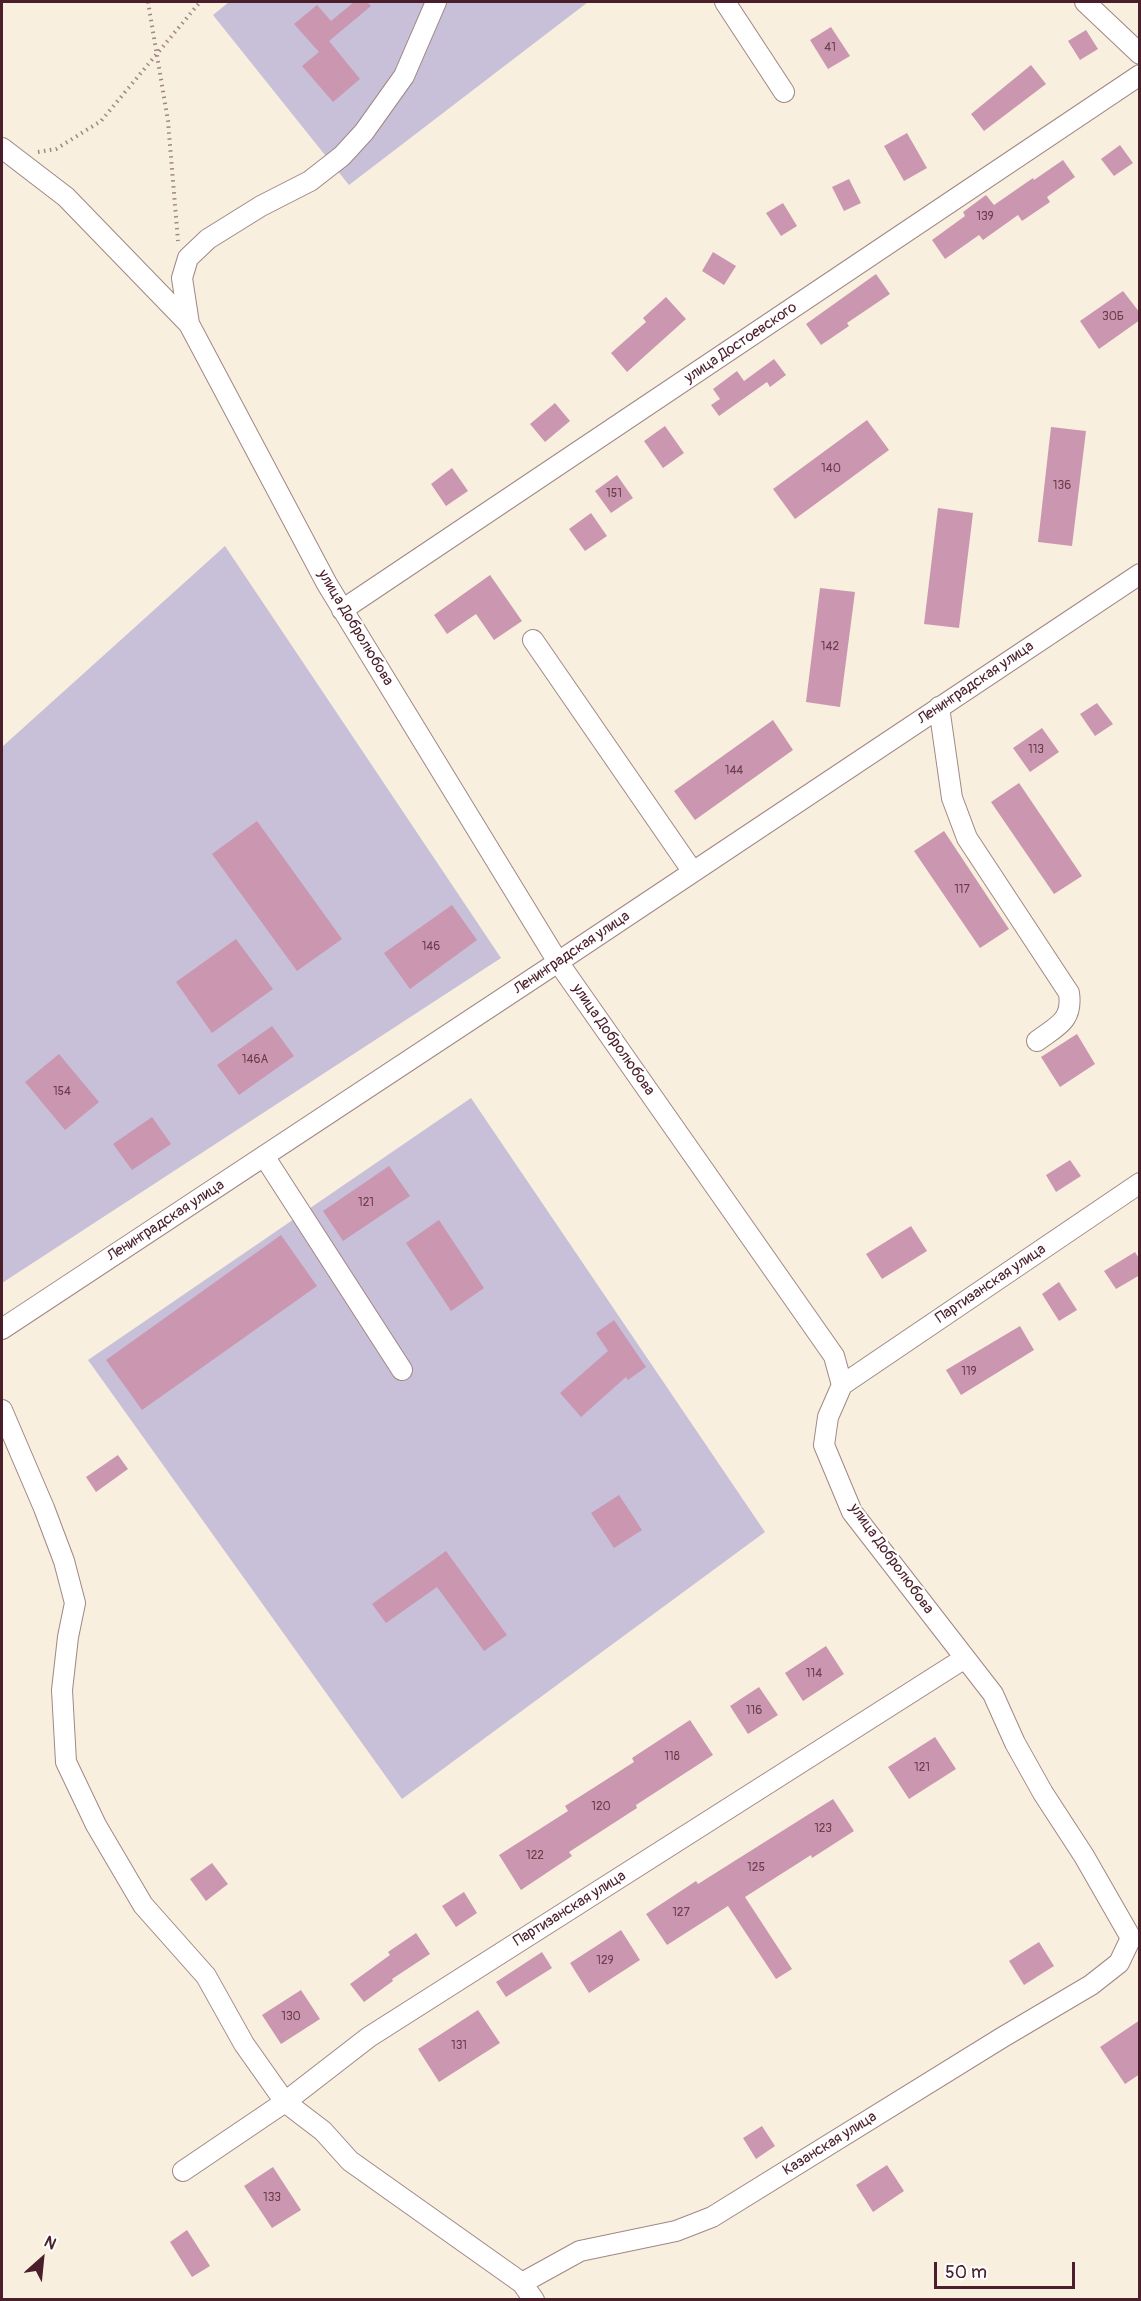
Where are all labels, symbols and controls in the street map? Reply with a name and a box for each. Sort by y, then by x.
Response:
house number: 41 [824,41,836,55]
house number: 139 [976,210,994,224]
street label: улица Достоевского [681,299,801,387]
house number: 30Б [1102,310,1124,324]
house number: 140 [821,462,841,476]
house number: 136 [1053,479,1071,493]
house number: 151 [606,487,622,501]
street label: улица Добролюбова [313,567,397,689]
street label: Ленинградская улица [915,637,1037,729]
house number: 142 [821,640,839,654]
house number: 113 [1028,743,1044,757]
house number: 144 [725,764,743,778]
house number: 117 [954,883,970,897]
street label: Ленинградская улица [511,907,633,999]
house number: 146 [422,940,440,954]
street label: улица Добролюбова [568,981,658,1099]
house number: 146А [242,1053,268,1067]
house number: 154 [53,1085,71,1099]
street label: Ленинградская улица [104,1176,228,1266]
house number: 121 [358,1196,374,1210]
street label: Партизанская улица [933,1240,1049,1328]
house number: 119 [961,1365,977,1379]
street label: улица Добролюбова [845,1500,937,1618]
house number: 114 [806,1667,822,1681]
house number: 116 [746,1704,762,1718]
house number: 118 [664,1750,680,1764]
house number: 121 [914,1761,930,1775]
house number: 120 [591,1800,611,1814]
house number: 123 [814,1822,832,1836]
house number: 122 [526,1849,544,1863]
house number: 125 [747,1861,765,1875]
street label: Партизанская улица [511,1867,629,1951]
house number: 127 [672,1906,690,1920]
house number: 129 [596,1954,614,1968]
house number: 130 [281,2010,301,2024]
house number: 131 [451,2039,467,2053]
street label: Казанская улица [780,2108,880,2180]
house number: 133 [263,2191,281,2205]
north arrow [12,2229,72,2289]
text: N [41,2232,60,2254]
scale bar [937,2250,1078,2288]
text: 50 m [945,2261,987,2284]

